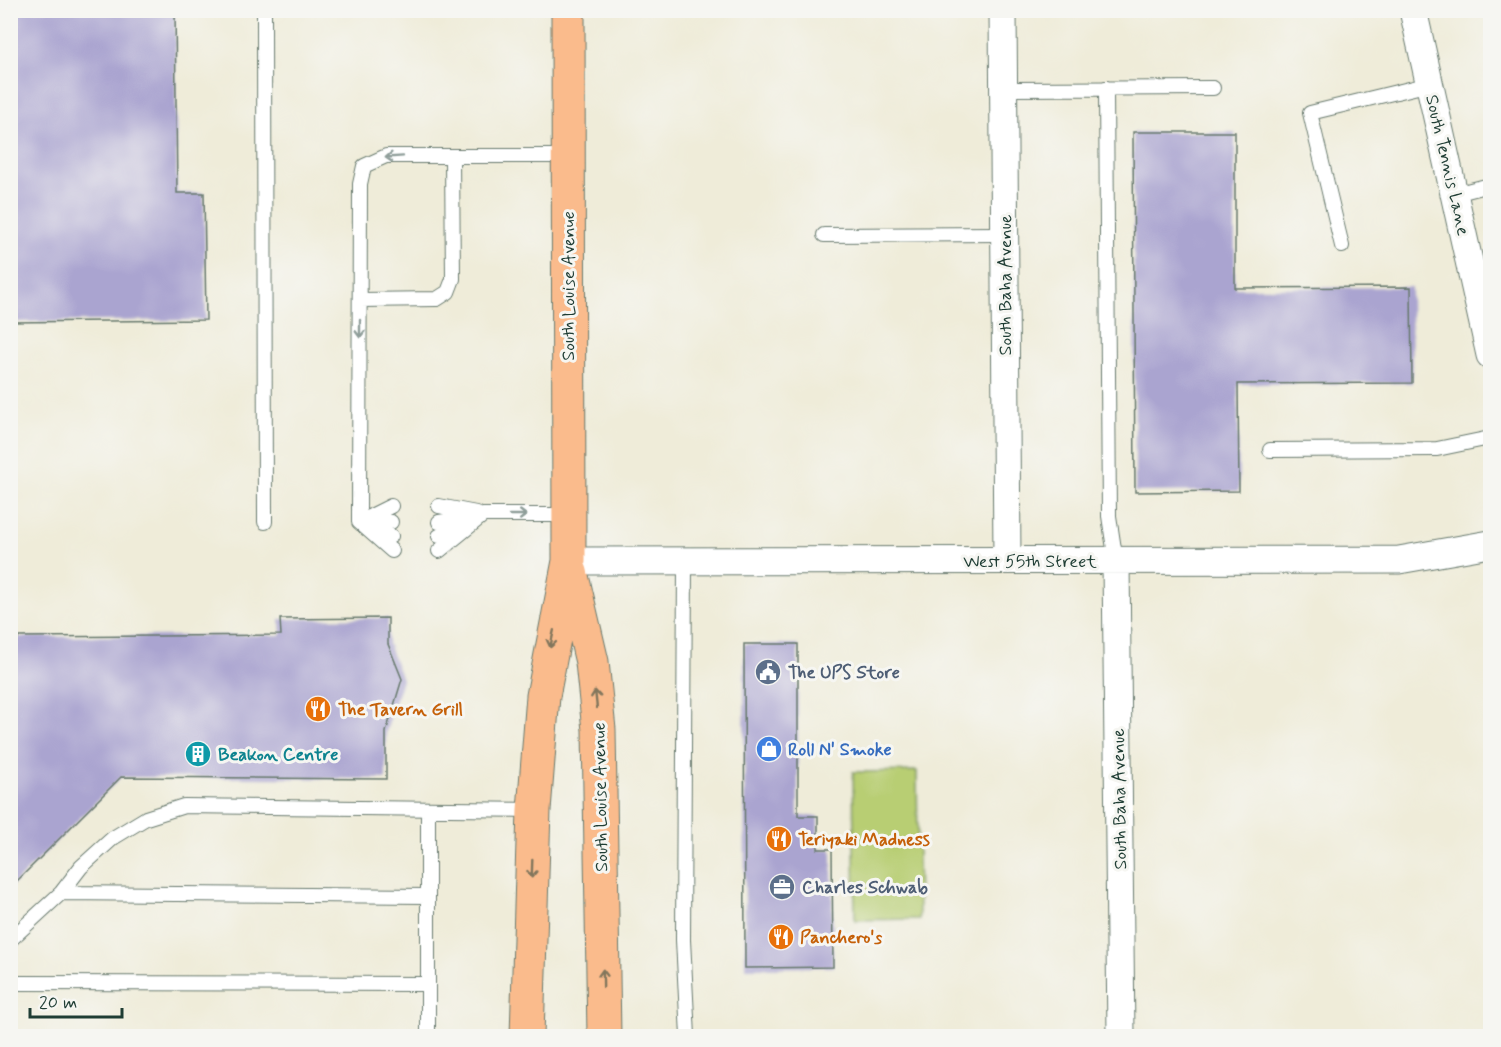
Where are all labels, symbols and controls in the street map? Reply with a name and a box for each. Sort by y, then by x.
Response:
street label: South Tennis Lane [1419,93,1475,238]
one-way arrow [384,151,404,162]
street label: South Louise Avenue [557,211,581,361]
street label: South Baha Avenue [994,214,1018,356]
one-way arrow [354,319,366,339]
one-way arrow [507,509,527,521]
street label: West 55th Street [963,550,1097,574]
one-way arrow [546,629,557,648]
public building icon: The UPS Store [753,657,783,687]
place label: The UPS Store [788,661,900,685]
one-way arrow [590,690,601,710]
restaurant icon: The Tavern Grill [303,694,333,724]
place label: The Tavern Grill [338,698,463,722]
street label: South Louise Avenue [588,722,614,872]
street label: South Baha Avenue [1107,728,1133,870]
shop icon: Roll N' Smoke [754,734,784,764]
place label: Roll N' Smoke [788,738,892,762]
building icon: Beakon Centre [183,739,213,769]
place label: Beakon Centre [218,743,339,767]
restaurant icon: Teriyaki Madness [764,824,794,854]
place label: Teriyaki Madness [798,828,930,852]
one-way arrow [526,858,538,878]
office icon: Charles Schwab [767,872,797,902]
place label: Charles Schwab [802,876,928,900]
restaurant icon: Panchero's [766,922,796,952]
place label: Panchero's [800,926,882,950]
one-way arrow [598,969,609,989]
scale bar [30,981,122,1019]
text: 20 m [39,991,77,1015]

